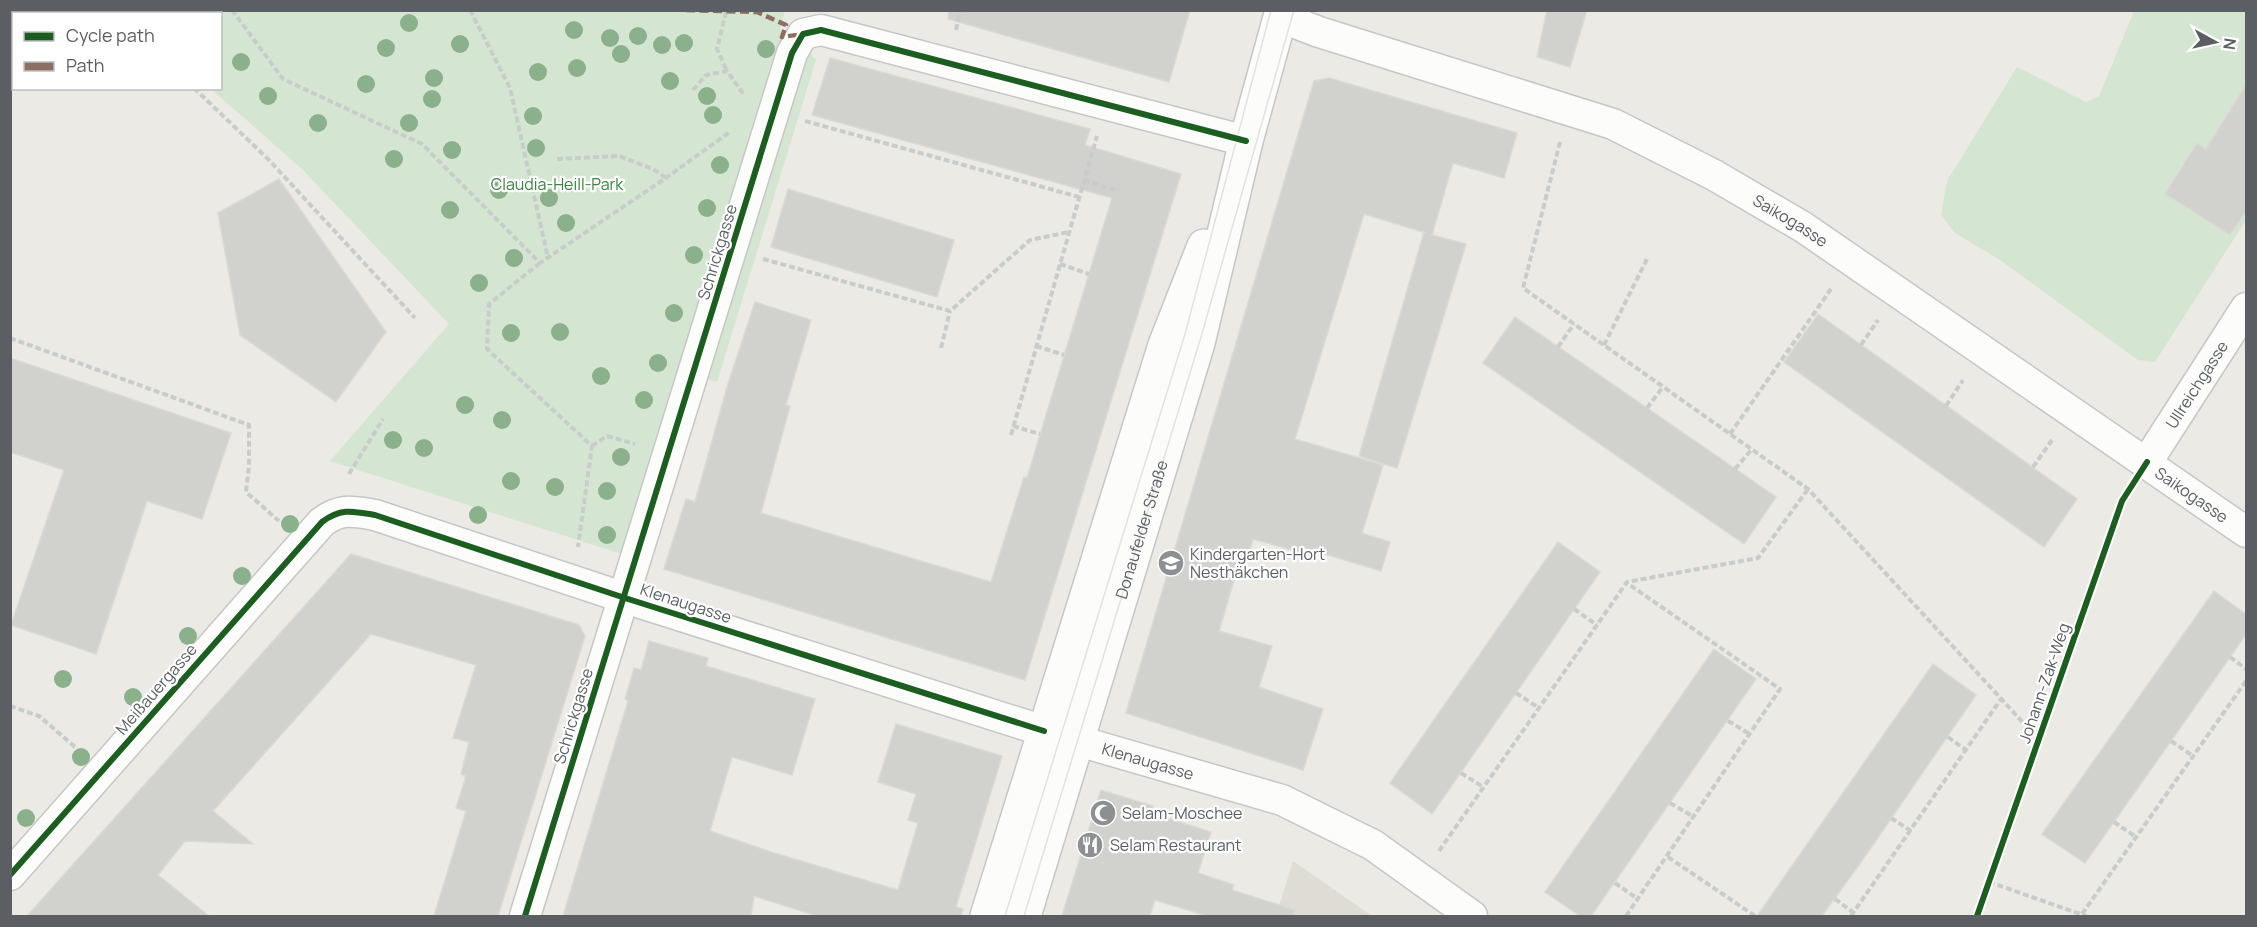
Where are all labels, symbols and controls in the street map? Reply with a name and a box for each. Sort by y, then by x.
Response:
legend [12,12,222,90]
north arrow [2185,12,2245,72]
text: Cycle path [66,23,155,47]
text: N [2218,37,2242,51]
text: Path [66,53,104,77]
park label: Claudia-Heill-Park [491,173,624,195]
street label: Saikogasse [1749,189,1832,252]
street label: Schrickgasse [692,201,742,303]
street label: Ullreichgasse [2160,336,2233,433]
street label: Donaufelder Straße [1110,457,1173,602]
street label: Saikogasse [2151,462,2233,528]
place label: Kindergarten-Hort Nesthäkchen [1190,543,1325,583]
school or university icon: Kindergarten-Hort Nesthäkchen [1156,548,1186,578]
street label: Klenaugasse [638,578,734,628]
street label: Johann-Zak-Weg [2013,620,2075,746]
street label: Meißauergasse [110,639,202,739]
street label: Schrickgasse [548,665,598,767]
street label: Klenaugasse [1099,737,1197,785]
mosque icon: Selam-Moschee [1088,798,1118,828]
place label: Selam-Moschee [1122,802,1242,824]
restaurant icon: Selam Restaurant [1075,830,1105,860]
place label: Selam Restaurant [1110,834,1242,856]

